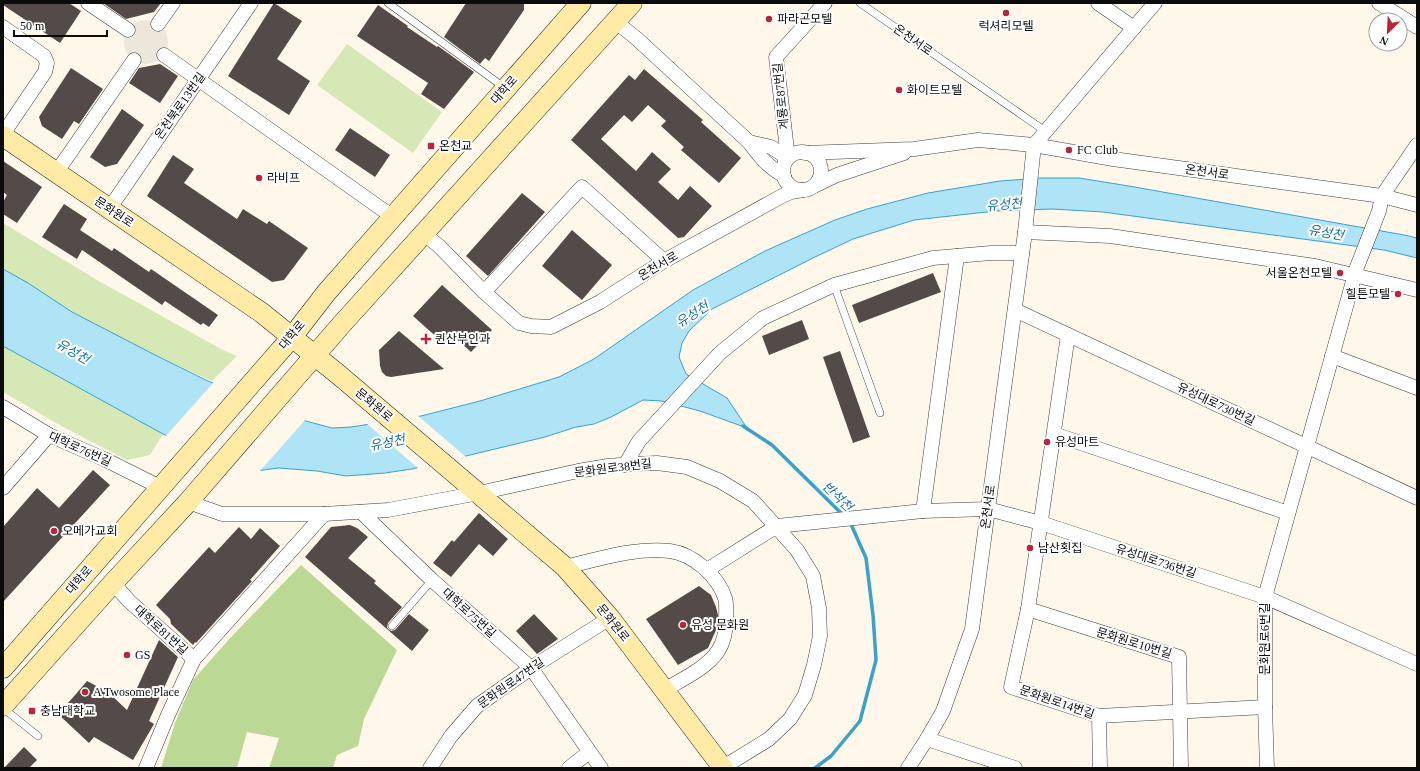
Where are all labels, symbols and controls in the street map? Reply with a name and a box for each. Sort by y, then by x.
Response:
marker: 럭셔리모텔 [1001,8,1011,18]
scale bar [14,12,107,38]
place label: 파라곤모텔 [777,12,832,26]
north arrow [1368,12,1408,52]
marker: 파라곤모텔 [764,14,774,24]
text: 50 m [20,19,45,33]
place label: 럭셔리모텔 [978,19,1034,33]
street label: 온천서로 [891,22,935,58]
text: N [1378,34,1390,48]
street label: 계룡로87번길 [771,62,791,130]
street label: 온천북로13번길 [152,70,208,142]
street label: 대학로 [488,73,520,107]
place label: 화이트모텔 [907,83,962,97]
marker: 화이트모텔 [894,85,904,95]
place label: 온천교 [439,139,472,153]
marker: 온천교 [426,141,436,151]
place label: FC Club [1077,143,1118,157]
marker: FC Club [1064,145,1074,155]
street label: 온천서로 [1184,162,1230,182]
place label: 라비프 [267,171,300,185]
marker: 라비프 [254,173,264,183]
street label: 문화원로 [92,194,136,230]
water label: 유성천 [986,195,1024,214]
water label: 유성천 [1307,222,1346,243]
street label: 온천서로 [635,249,681,283]
place label: 서울온천모텔 [1266,266,1332,280]
marker: 서울온천모텔 [1335,268,1345,278]
place label: 힐튼모텔 [1346,287,1390,301]
marker: 힐튼모텔 [1393,289,1403,299]
water label: 유성천 [673,298,712,330]
street label: 대학로 [276,318,308,352]
place label: 퀸산부인과 [435,332,490,346]
marker: 퀸산부인과 [420,333,432,345]
water label: 유성천 [53,336,93,367]
street label: 유성대로730번길 [1175,380,1257,428]
street label: 문화원로 [353,385,395,425]
street label: 대학로76번길 [46,429,114,469]
water label: 유성천 [368,431,407,454]
place label: 유성마트 [1055,435,1099,449]
marker: 유성마트 [1042,437,1052,447]
street label: 문화원로38번길 [573,456,653,480]
water label: 반석천 [820,478,857,515]
street label: 온천서로 [978,484,998,530]
place label: 오메가교회 [62,524,117,538]
marker: 오메가교회 [49,526,59,536]
place label: 남산횟집 [1038,541,1082,555]
street label: 유성대로736번길 [1114,541,1198,581]
marker: 남산횟집 [1025,543,1035,553]
street label: 대학로 [63,563,95,597]
street label: 대학로75번길 [439,585,499,641]
street label: 문화원로 [594,601,632,645]
street label: 대학로81번길 [131,602,191,658]
street label: 문화원로6번길 [1258,603,1272,675]
place label: 유성 문화원 [691,618,749,632]
marker: 유성 문화원 [678,620,688,630]
street label: 문화원로10번길 [1095,625,1173,661]
place label: GS [135,648,150,662]
marker: GS [122,650,132,660]
street label: 문화원로47번길 [475,655,547,711]
street label: 문화원로14번길 [1018,683,1096,721]
place label: A Twosome Place [93,685,179,699]
marker: A Twosome Place [80,687,90,697]
place label: 충남대학교 [40,704,95,718]
marker: 충남대학교 [27,706,37,716]

